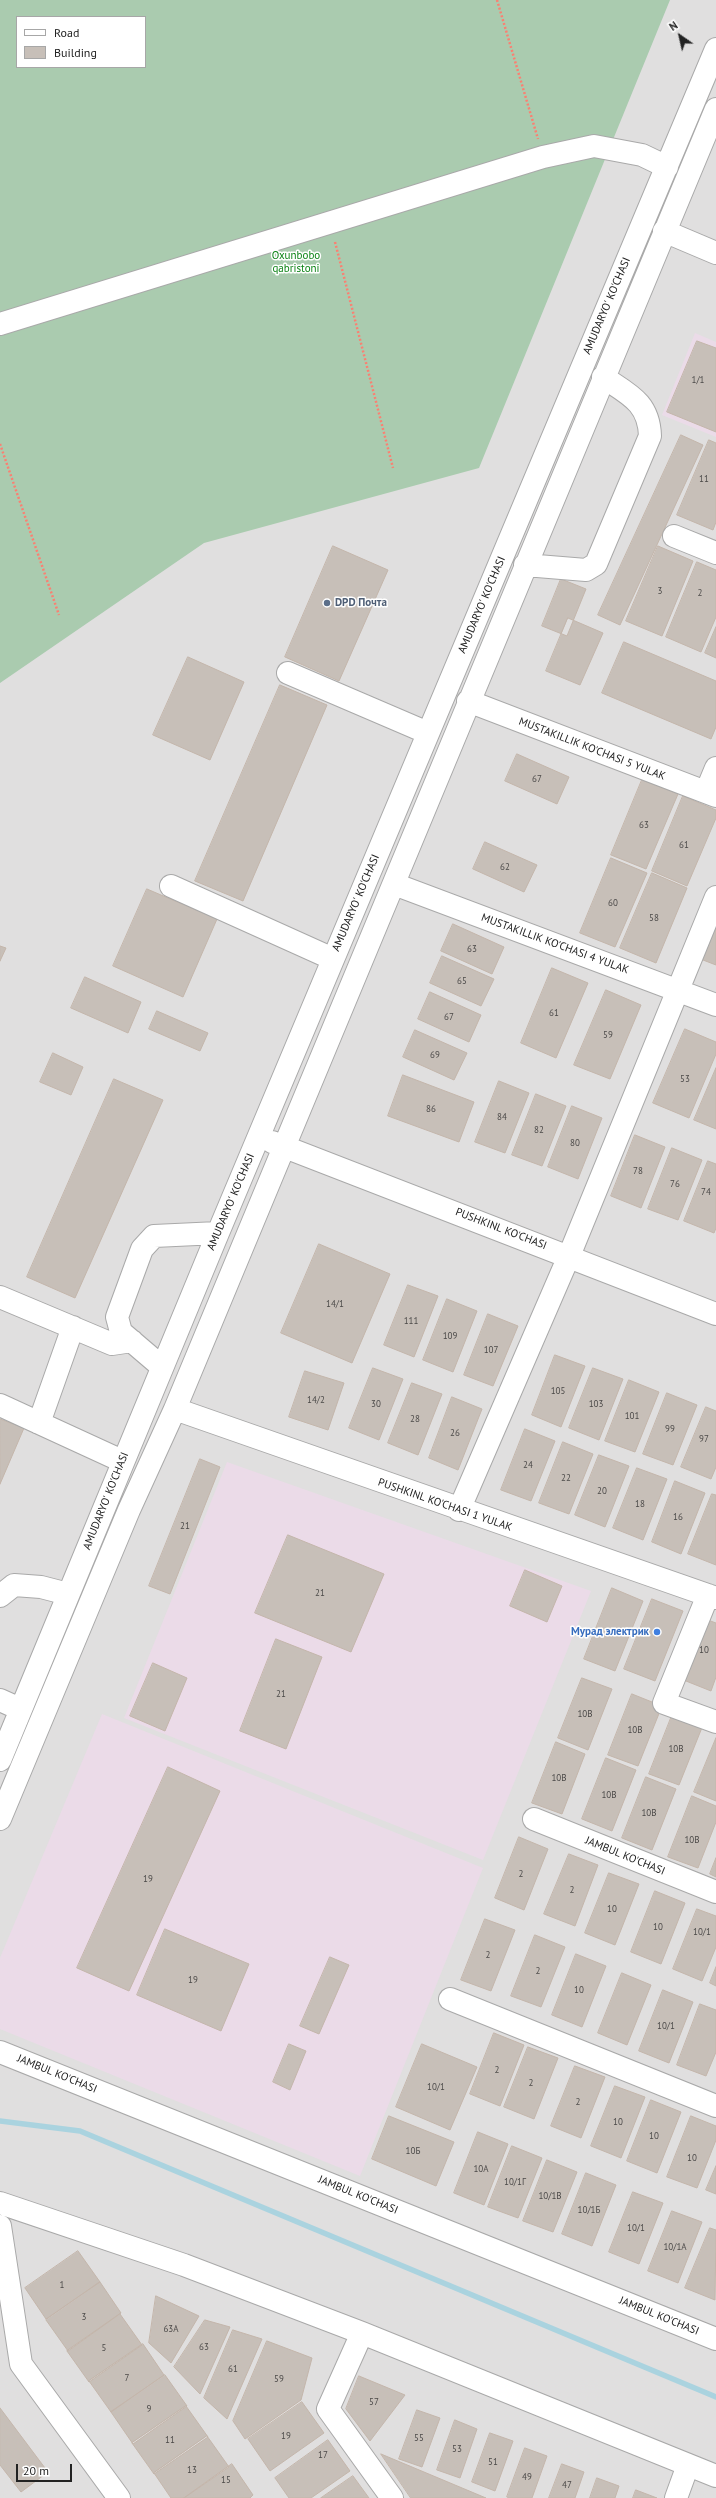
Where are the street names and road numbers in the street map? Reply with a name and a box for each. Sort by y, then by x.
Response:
street label: AMUDARYO' KO'CHASI [581,256,633,356]
street label: AMUDARYO' KO'CHASI [456,555,508,655]
street label: MUSTAKILLIK KO'CHASI 5 YULAK [517,715,667,783]
street label: AMUDARYO' KO'CHASI [330,853,382,953]
street label: MUSTAKILLIK KO'CHASI 4 YULAK [479,911,631,977]
street label: AMUDARYO' KO'CHASI [205,1152,257,1252]
street label: PUSHKINL KO'CHASI [453,1205,549,1253]
street label: AMUDARYO' KO'CHASI [80,1450,132,1552]
street label: PUSHKINL KO'CHASI 1 YULAK [376,1476,514,1534]
street label: JAMBUL KO'CHASI [583,1834,667,1878]
street label: JAMBUL KO'CHASI [15,2052,99,2096]
street label: JAMBUL KO'CHASI [316,2173,400,2217]
street label: JAMBUL KO'CHASI [617,2294,701,2338]

